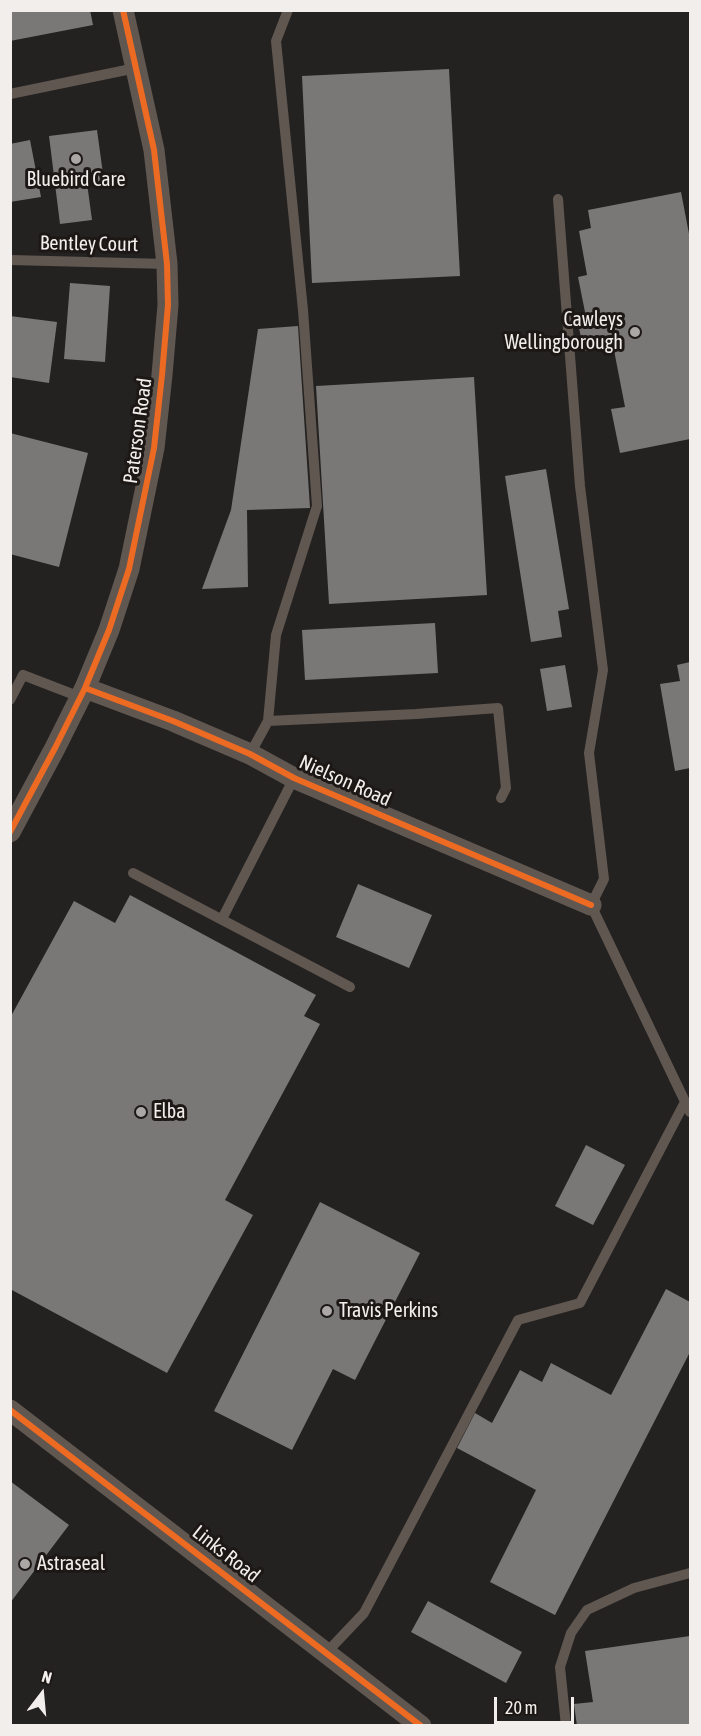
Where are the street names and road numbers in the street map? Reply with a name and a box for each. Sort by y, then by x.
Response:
street label: Bentley Court [40,231,138,257]
street label: Paterson Road [119,377,157,485]
street label: Nielson Road [295,750,395,812]
street label: Links Road [188,1520,264,1588]

